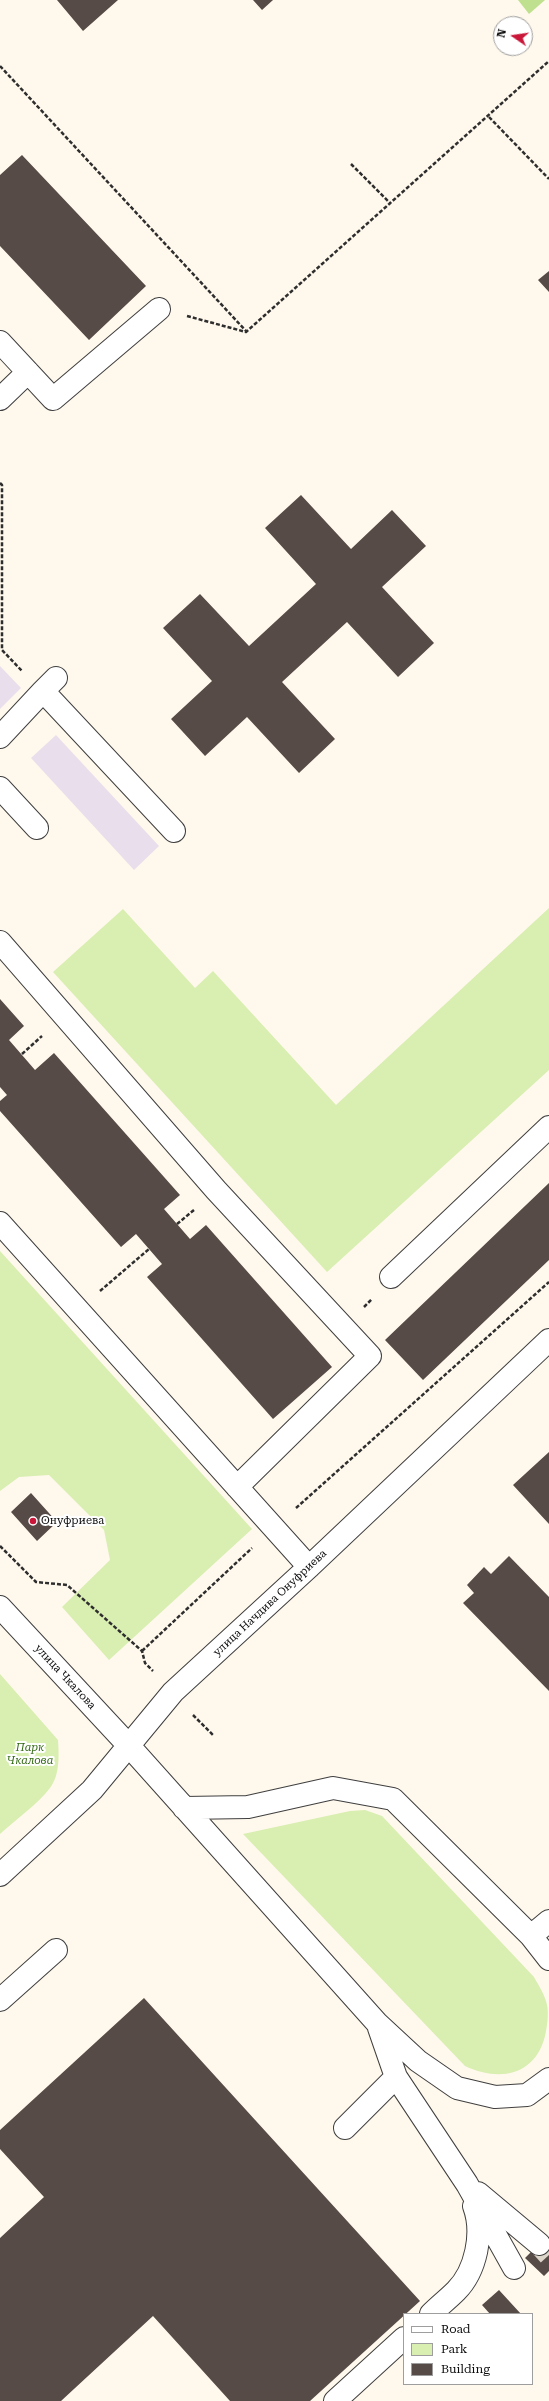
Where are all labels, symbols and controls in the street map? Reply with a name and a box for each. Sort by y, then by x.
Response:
north arrow [493,16,533,56]
text: N [495,28,509,39]
place label: Онуфриева [41,1514,104,1528]
marker: Онуфриева [28,1516,38,1526]
street label: улица Начдива Онуфриева [211,1547,329,1659]
street label: улица Чкалова [32,1642,98,1712]
park label: Парк Чкалова [7,1741,53,1767]
legend [403,2313,533,2385]
text: Road [441,2322,470,2336]
text: Park [441,2342,467,2356]
text: Building [441,2362,490,2376]

